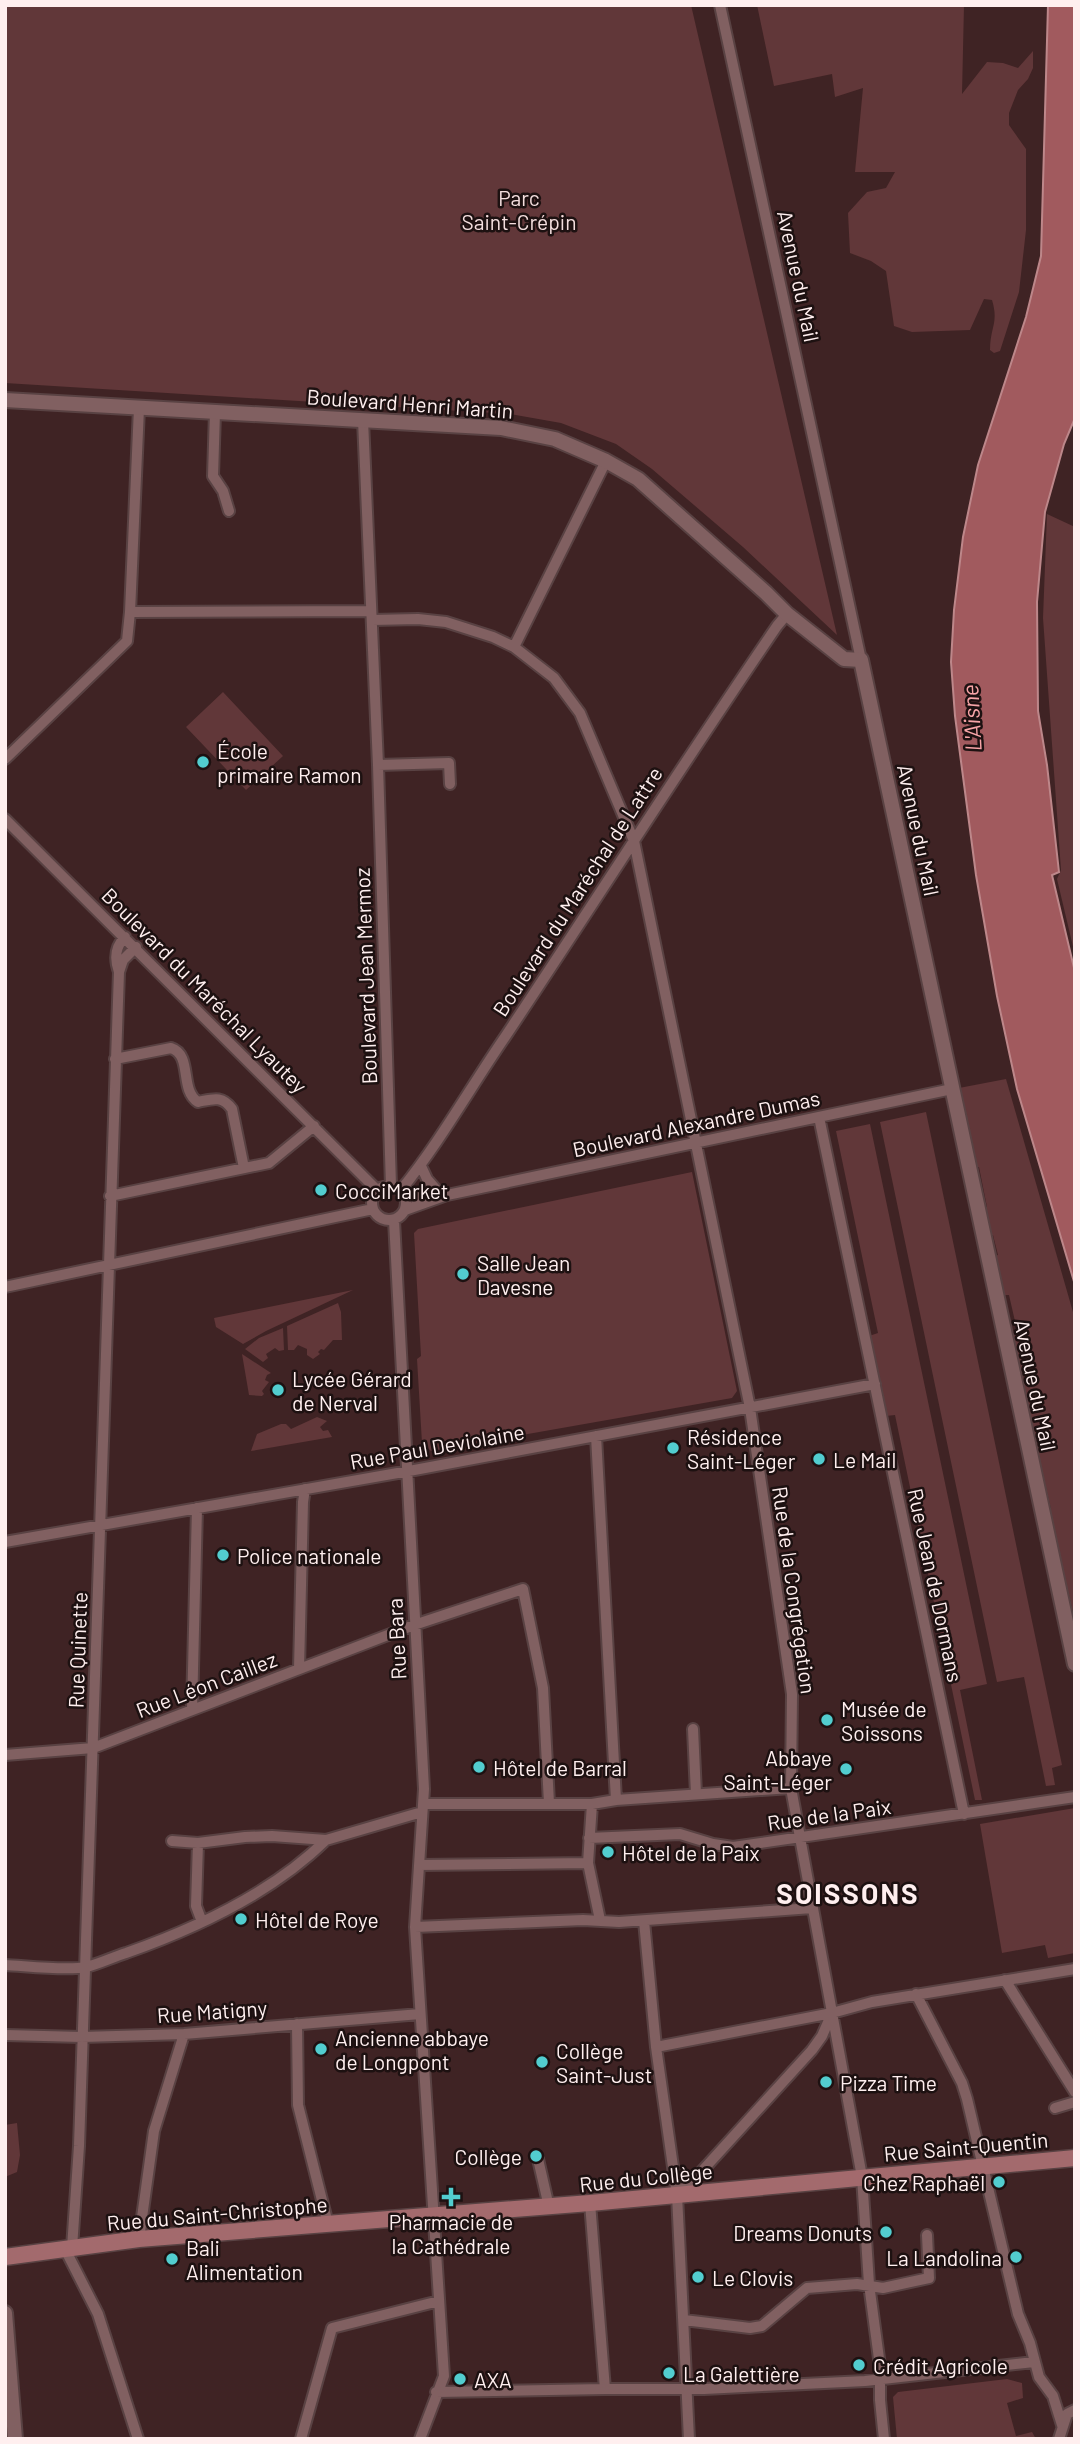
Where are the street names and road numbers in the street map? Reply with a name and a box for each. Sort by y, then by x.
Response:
street label: Avenue du Mail [773,208,825,344]
street label: Boulevard Henri Martin [306,383,514,423]
street label: Boulevard du Maréchal de Lattre [487,762,667,1020]
street label: Avenue du Mail [893,762,945,898]
street label: Boulevard Jean Mermoz [349,867,381,1085]
street label: Boulevard du Maréchal Lyautey [97,882,313,1098]
street label: Boulevard Alexandre Dumas [570,1085,822,1161]
street label: Avenue du Mail [1010,1317,1062,1453]
street label: Rue Paul Deviolaine [348,1418,526,1474]
street label: Rue de la Congrégation [768,1485,822,1695]
street label: Rue Jean de Dormans [903,1486,969,1684]
street label: Rue Quinette [62,1591,92,1709]
street label: Rue Bara [381,1598,411,1680]
street label: Rue Léon Caillez [132,1646,280,1722]
street label: Rue de la Paix [766,1793,892,1835]
street label: Rue Matigny [156,1995,268,2027]
street label: Rue Saint-Quentin [883,2126,1049,2166]
street label: Rue du Collège [578,2158,714,2196]
street label: Rue du Saint-Christophe [106,2191,328,2235]

